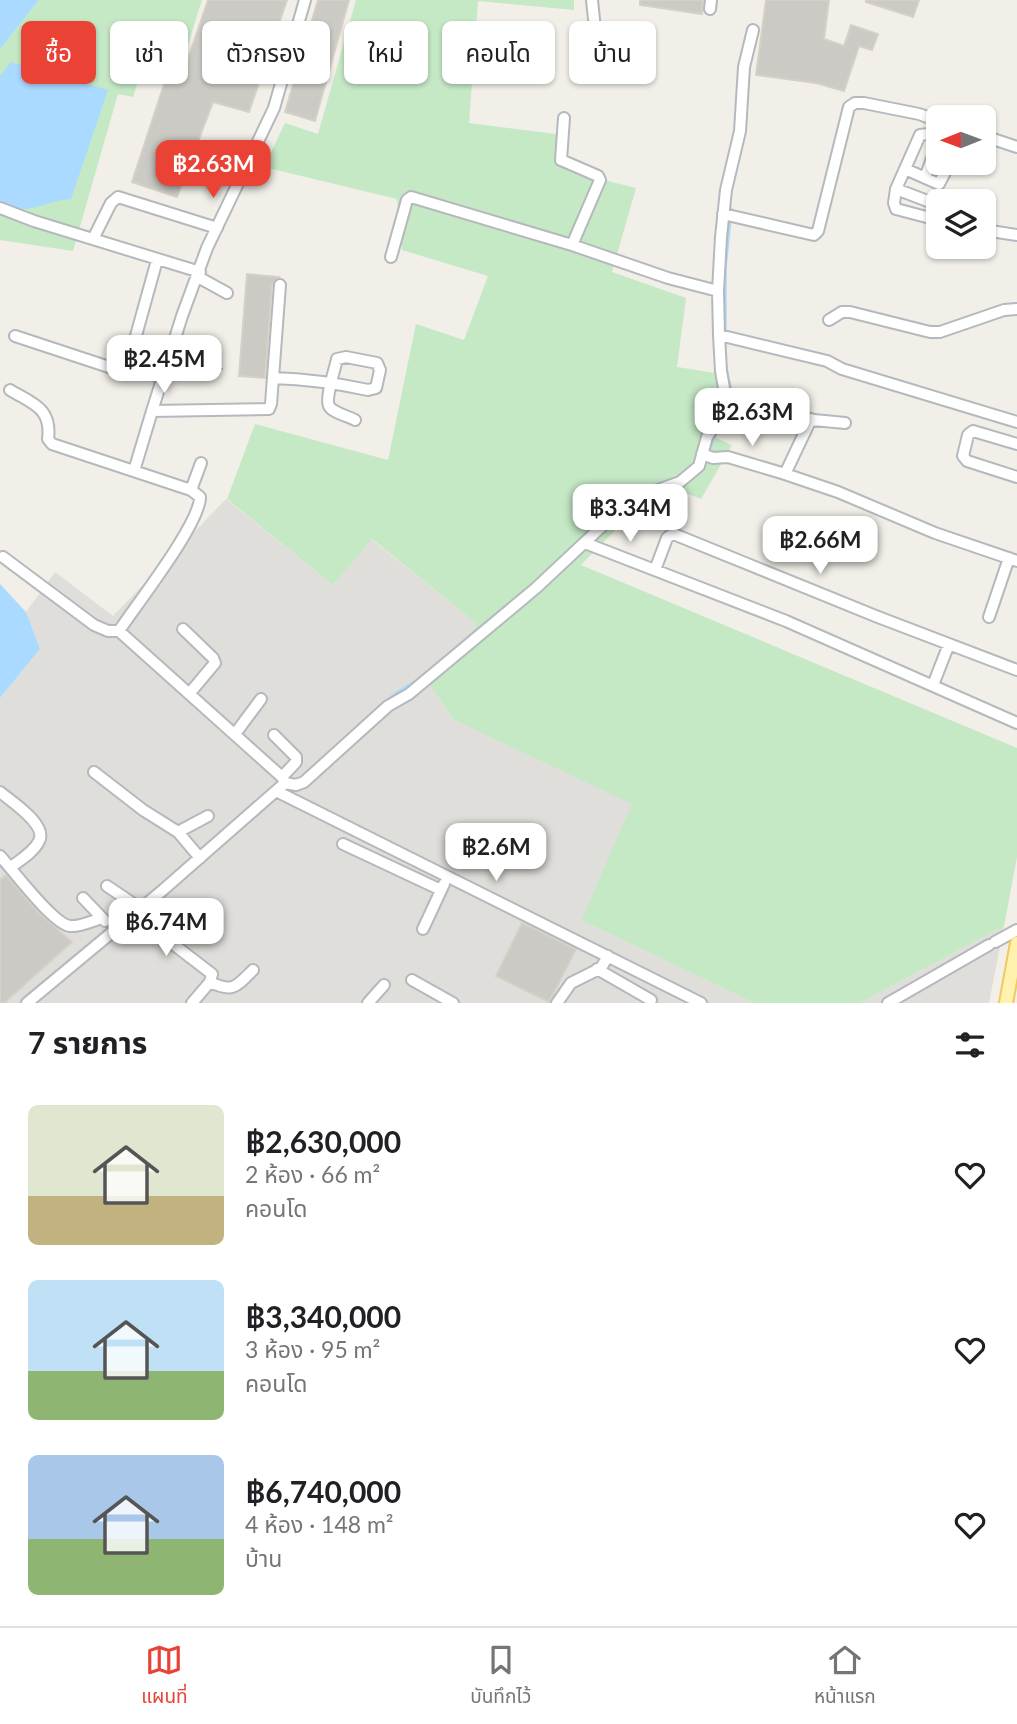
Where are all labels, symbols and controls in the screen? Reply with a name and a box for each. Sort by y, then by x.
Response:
chip: ซื้อ [21,21,96,84]
chip: เช่า [110,21,188,84]
chip: ตัวกรอง [202,21,330,84]
chip: ใหม่ [344,21,428,84]
chip: คอนโด [442,21,555,84]
chip: บ้าน [569,21,656,84]
north arrow [926,105,996,175]
map controls [926,105,996,259]
pin: ฿2.63M [156,140,270,200]
text: ฿2.63M [172,149,254,177]
button: layers [926,189,996,259]
pin: ฿2.45M [107,336,221,395]
text: ฿2.45M [123,344,205,372]
pin: ฿2.63M [695,388,809,448]
text: ฿2.63M [711,397,793,425]
pin: ฿3.34M [573,484,687,544]
text: ฿3.34M [589,493,671,521]
pin: ฿2.66M [763,516,877,576]
text: ฿2.66M [779,525,861,553]
pin: ฿2.6M [447,824,545,883]
text: ฿2.6M [461,832,531,860]
pin: ฿6.74M [109,898,223,958]
text: ฿6.74M [125,907,207,935]
text: 7 รายการ [28,1024,147,1060]
icon: filters [951,1026,989,1064]
text: ฿2,630,000 [245,1123,401,1159]
icon: home [84,1133,168,1217]
icon: heart [951,1156,989,1194]
text: 2 ห้อง · 66 m² [245,1160,380,1188]
text: คอนโด [245,1194,307,1222]
text: ฿3,340,000 [245,1298,401,1334]
icon: home [84,1308,168,1392]
icon: heart [951,1331,989,1369]
text: 3 ห้อง · 95 m² [245,1335,380,1363]
text: คอนโด [245,1369,307,1397]
text: ฿6,740,000 [245,1473,401,1509]
icon: home [84,1483,168,1567]
icon: heart [951,1506,989,1544]
text: 4 ห้อง · 148 m² [245,1510,394,1538]
text: บ้าน [245,1544,282,1572]
tab: แผนที่ [141,1641,188,1712]
tab: บันทึกไว้ [470,1641,531,1712]
tab: หน้าแรก [814,1641,876,1712]

